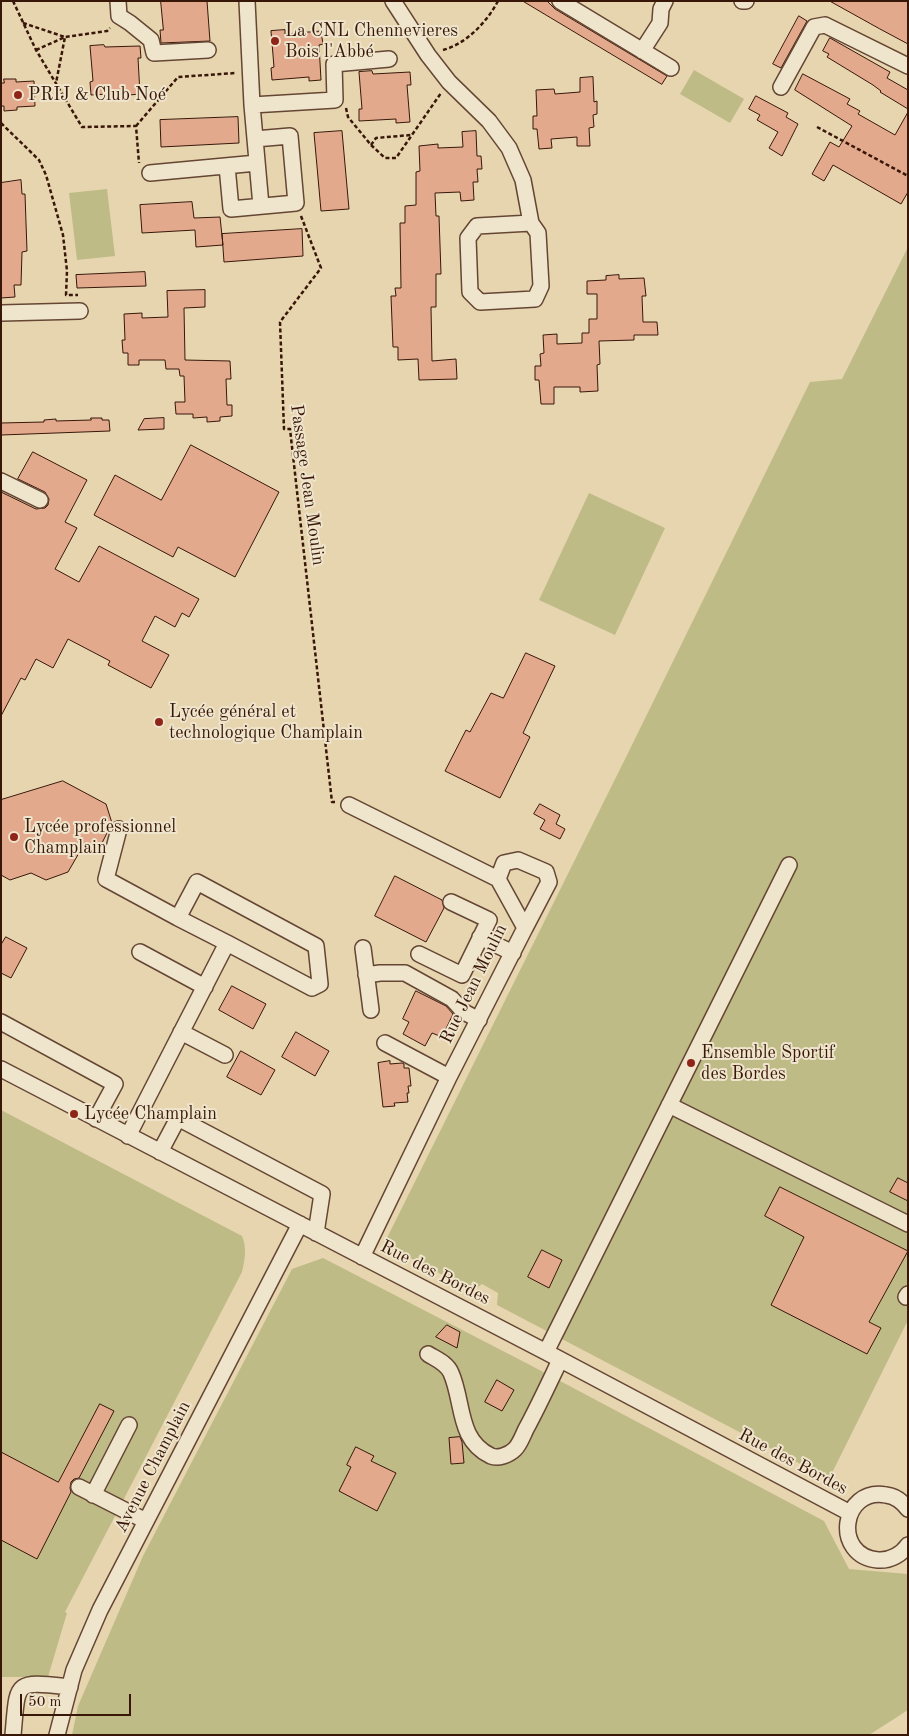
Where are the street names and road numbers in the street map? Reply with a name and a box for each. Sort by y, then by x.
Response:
street label: Passage Jean Moulin [285,403,329,567]
street label: Rue Jean Moulin [436,921,512,1047]
street label: Rue des Bordes [376,1236,494,1310]
street label: Avenue Champlain [110,1398,196,1536]
street label: Rue des Bordes [735,1424,851,1500]

